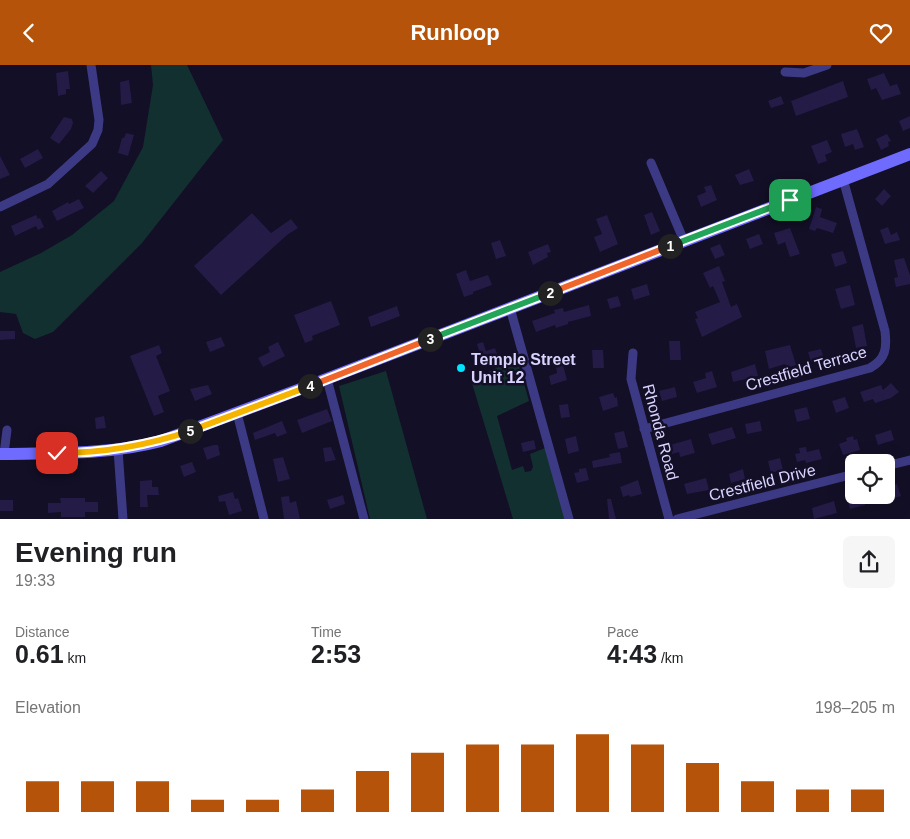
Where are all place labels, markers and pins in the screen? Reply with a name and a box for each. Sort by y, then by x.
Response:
pin [769,179,811,221]
pin: 1 [658,233,682,259]
pin: 2 [538,281,562,305]
pin: 3 [418,327,442,351]
place label: Temple Street Unit 12 [471,351,576,386]
marker: Temple Street Unit 12 [455,362,467,374]
pin: 4 [298,373,322,399]
pin: 5 [178,419,202,443]
pin [36,432,78,474]

